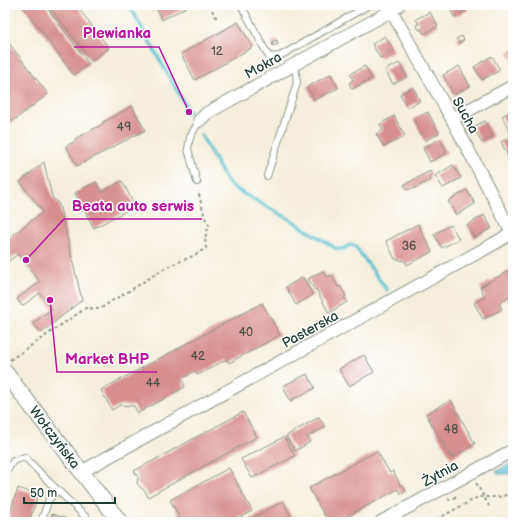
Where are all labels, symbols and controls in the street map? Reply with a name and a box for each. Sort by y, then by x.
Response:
callout: Plewianka [74,20,159,47]
text: Plewianka [83,24,151,43]
house number: 12 [211,44,223,59]
street label: Mokra [242,48,285,82]
street label: Sucha [449,94,483,137]
house number: 49 [117,120,131,135]
callout: Beata auto serwis [64,192,202,219]
text: Beata auto serwis [72,197,194,216]
house number: 36 [402,239,416,254]
street label: Pasterska [279,307,341,352]
house number: 40 [239,325,253,340]
callout: Market BHP [57,345,157,372]
house number: 42 [191,349,205,364]
text: Market BHP [65,350,150,369]
house number: 44 [146,376,161,391]
street label: Wołczyńska [26,403,84,472]
house number: 48 [444,422,458,437]
street label: Żytnia [418,456,461,491]
scale bar [24,479,115,505]
text: 50 m [30,486,57,501]

